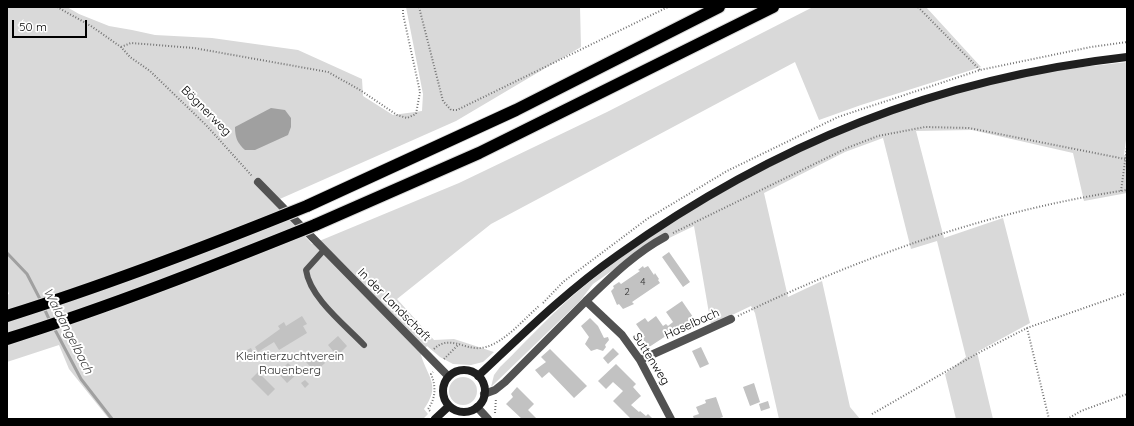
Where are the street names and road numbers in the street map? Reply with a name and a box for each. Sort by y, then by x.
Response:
street label: Bögnerweg [178,83,234,139]
street label: In der Landschaft [354,265,434,345]
street label: Haselbach [662,305,722,343]
street label: Suttenweg [629,330,673,388]

